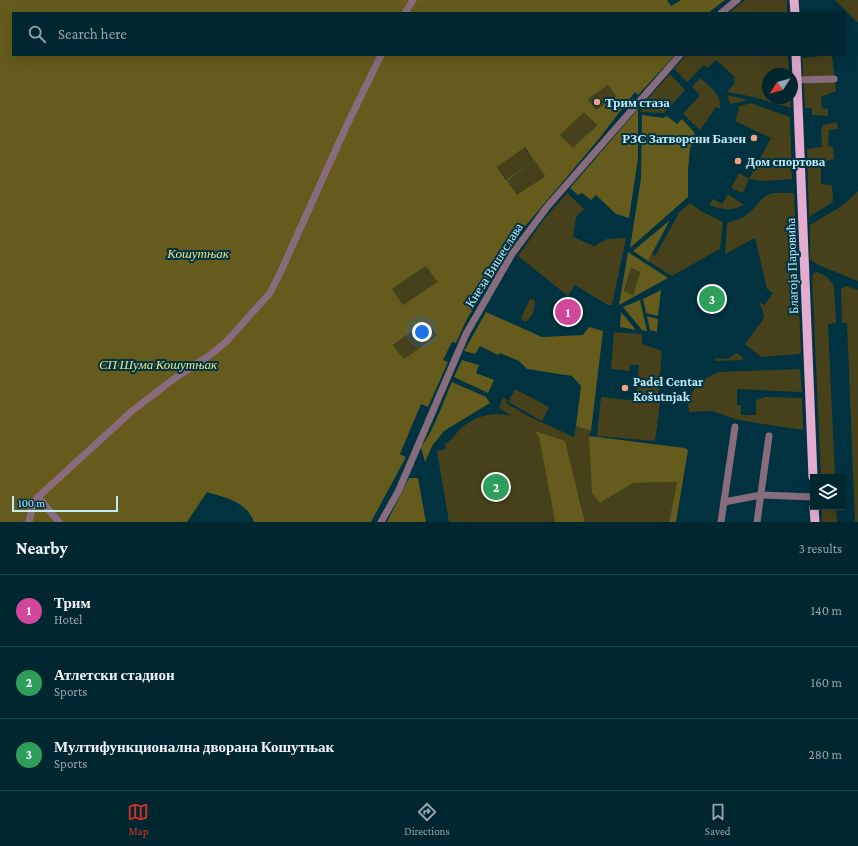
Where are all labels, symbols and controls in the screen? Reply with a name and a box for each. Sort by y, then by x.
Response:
search box [12,12,846,56]
icon: search [26,23,48,45]
text: Search here [58,26,127,42]
north arrow [762,68,798,104]
place label: Трим стаза [605,95,670,110]
marker: Трим стаза [592,97,602,107]
place label: РЗС Затворени Базен [622,131,746,146]
marker: РЗС Затворени Базен [749,133,759,143]
place label: Дом спортова [746,154,826,169]
marker: Дом спортова [733,156,743,166]
street label: Благоја Паровића [783,217,801,314]
street label: Кнеза Вишеслава [462,220,526,310]
park label: Кошутњак [166,246,230,261]
pin: 3 [699,284,725,314]
pin: 1 [555,297,581,327]
your location [412,322,432,342]
park label: СП Шума Кошутњак [99,357,218,372]
place label: Padel Centar Košutnjak [633,374,704,405]
marker: Padel Centar Košutnjak [620,383,630,393]
pin: 2 [483,472,509,502]
map controls [810,474,846,510]
button: layers [810,474,846,510]
scale bar [12,494,118,513]
text: 100 m [18,497,45,509]
text: Nearby [16,539,68,558]
text: 3 results [799,541,842,556]
text: Трим [54,595,91,611]
text: 1 [27,603,31,618]
text: 140 m [811,603,842,618]
text: Hotel [54,612,82,627]
text: Атлетски стадион [54,667,175,683]
text: 2 [26,675,32,690]
text: 160 m [811,675,842,690]
text: Sports [54,684,87,699]
text: Мултифункционална дворана Кошутњак [54,739,334,755]
text: 3 [26,747,32,762]
text: 280 m [809,747,842,762]
text: Sports [54,756,87,771]
tab: Map [127,801,149,837]
tab: Directions [404,801,450,837]
tab: Saved [705,801,731,837]

